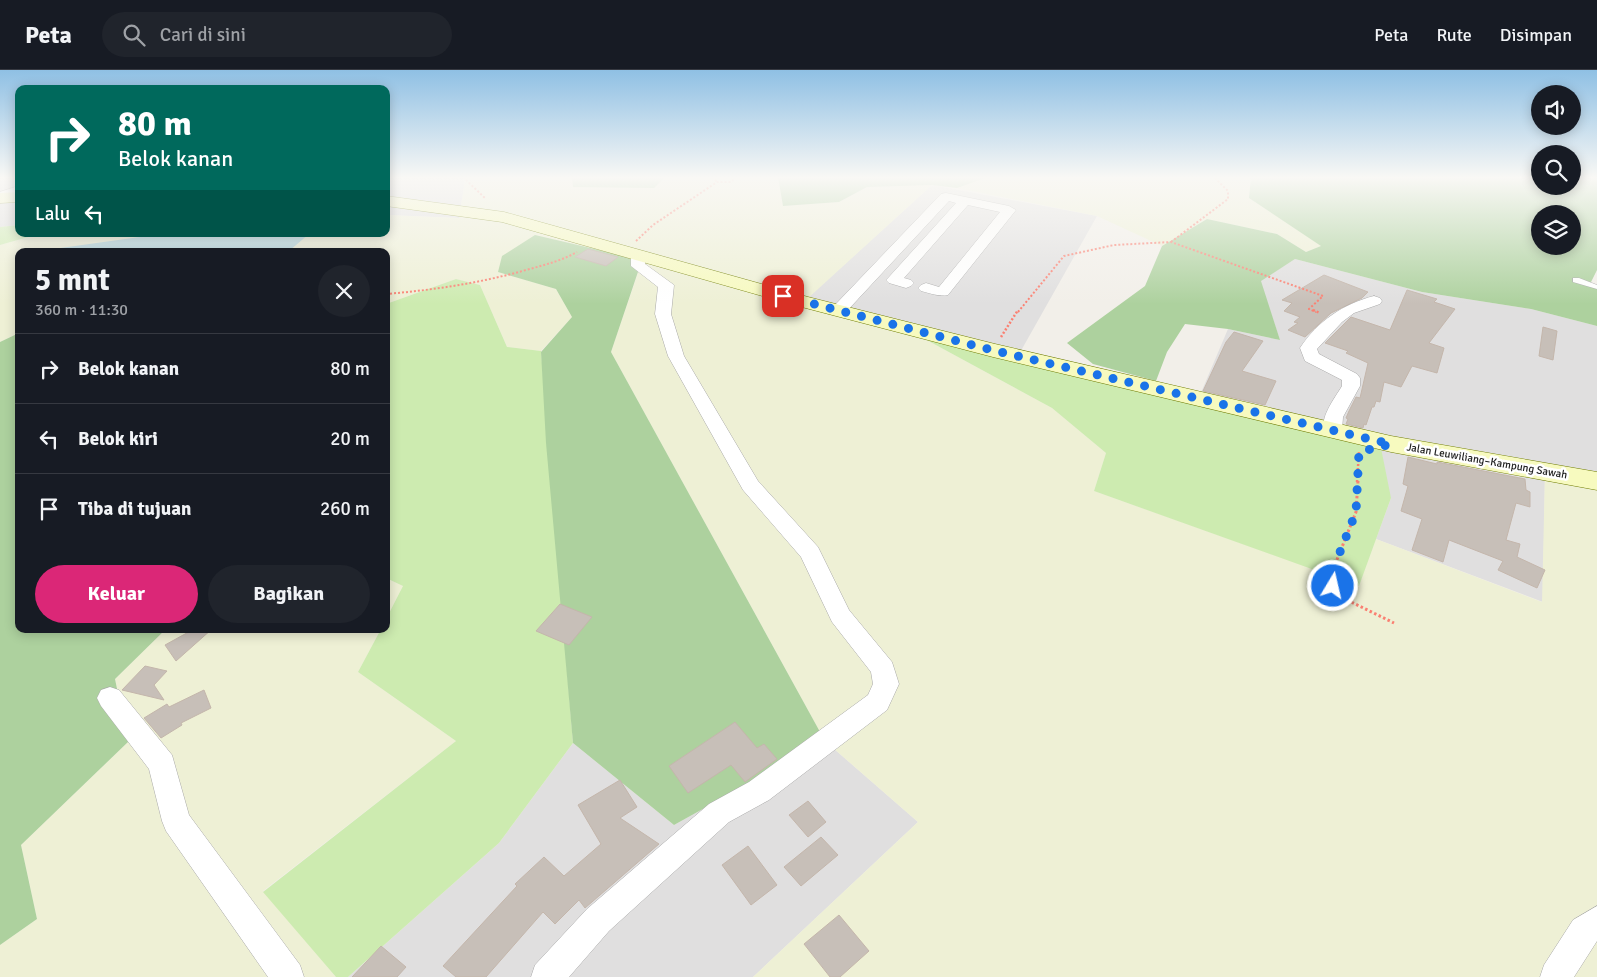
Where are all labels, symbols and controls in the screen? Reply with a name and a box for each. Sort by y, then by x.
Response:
search box [102,12,452,57]
text: Peta [25,20,72,50]
icon: search [120,21,148,49]
text: Cari di sini [160,23,246,47]
text: Peta [1374,24,1408,46]
text: Rute [1436,24,1472,46]
text: Disimpan [1500,24,1572,46]
map controls [1531,85,1581,255]
button: sound [1531,85,1581,135]
text: 80 m [118,102,192,145]
icon: right [35,105,100,170]
text: Belok kanan [118,145,233,172]
button: search [1531,145,1581,195]
icon: left [80,200,108,228]
text: Lalu [35,202,70,226]
button: layers [1531,205,1581,255]
text: 5 mnt [35,262,110,299]
button: close [318,265,370,317]
pin [762,275,804,317]
icon: arrive [769,282,797,310]
text: 360 m · 11:30 [35,300,128,320]
icon: right [35,355,63,383]
text: Belok kanan [78,357,179,381]
text: 80 m [330,357,370,381]
icon: left [35,425,63,453]
text: Belok kiri [78,427,158,451]
text: 20 m [330,427,370,451]
street label: Jalan Leuwiliang–Kampung Sawah [1406,440,1568,482]
icon: arrive [35,495,63,523]
text: Tiba di tujuan [78,497,191,521]
text: 260 m [320,497,370,521]
position arrow [1306,559,1358,611]
button: Keluar [35,565,198,623]
button: Bagikan [208,565,370,623]

